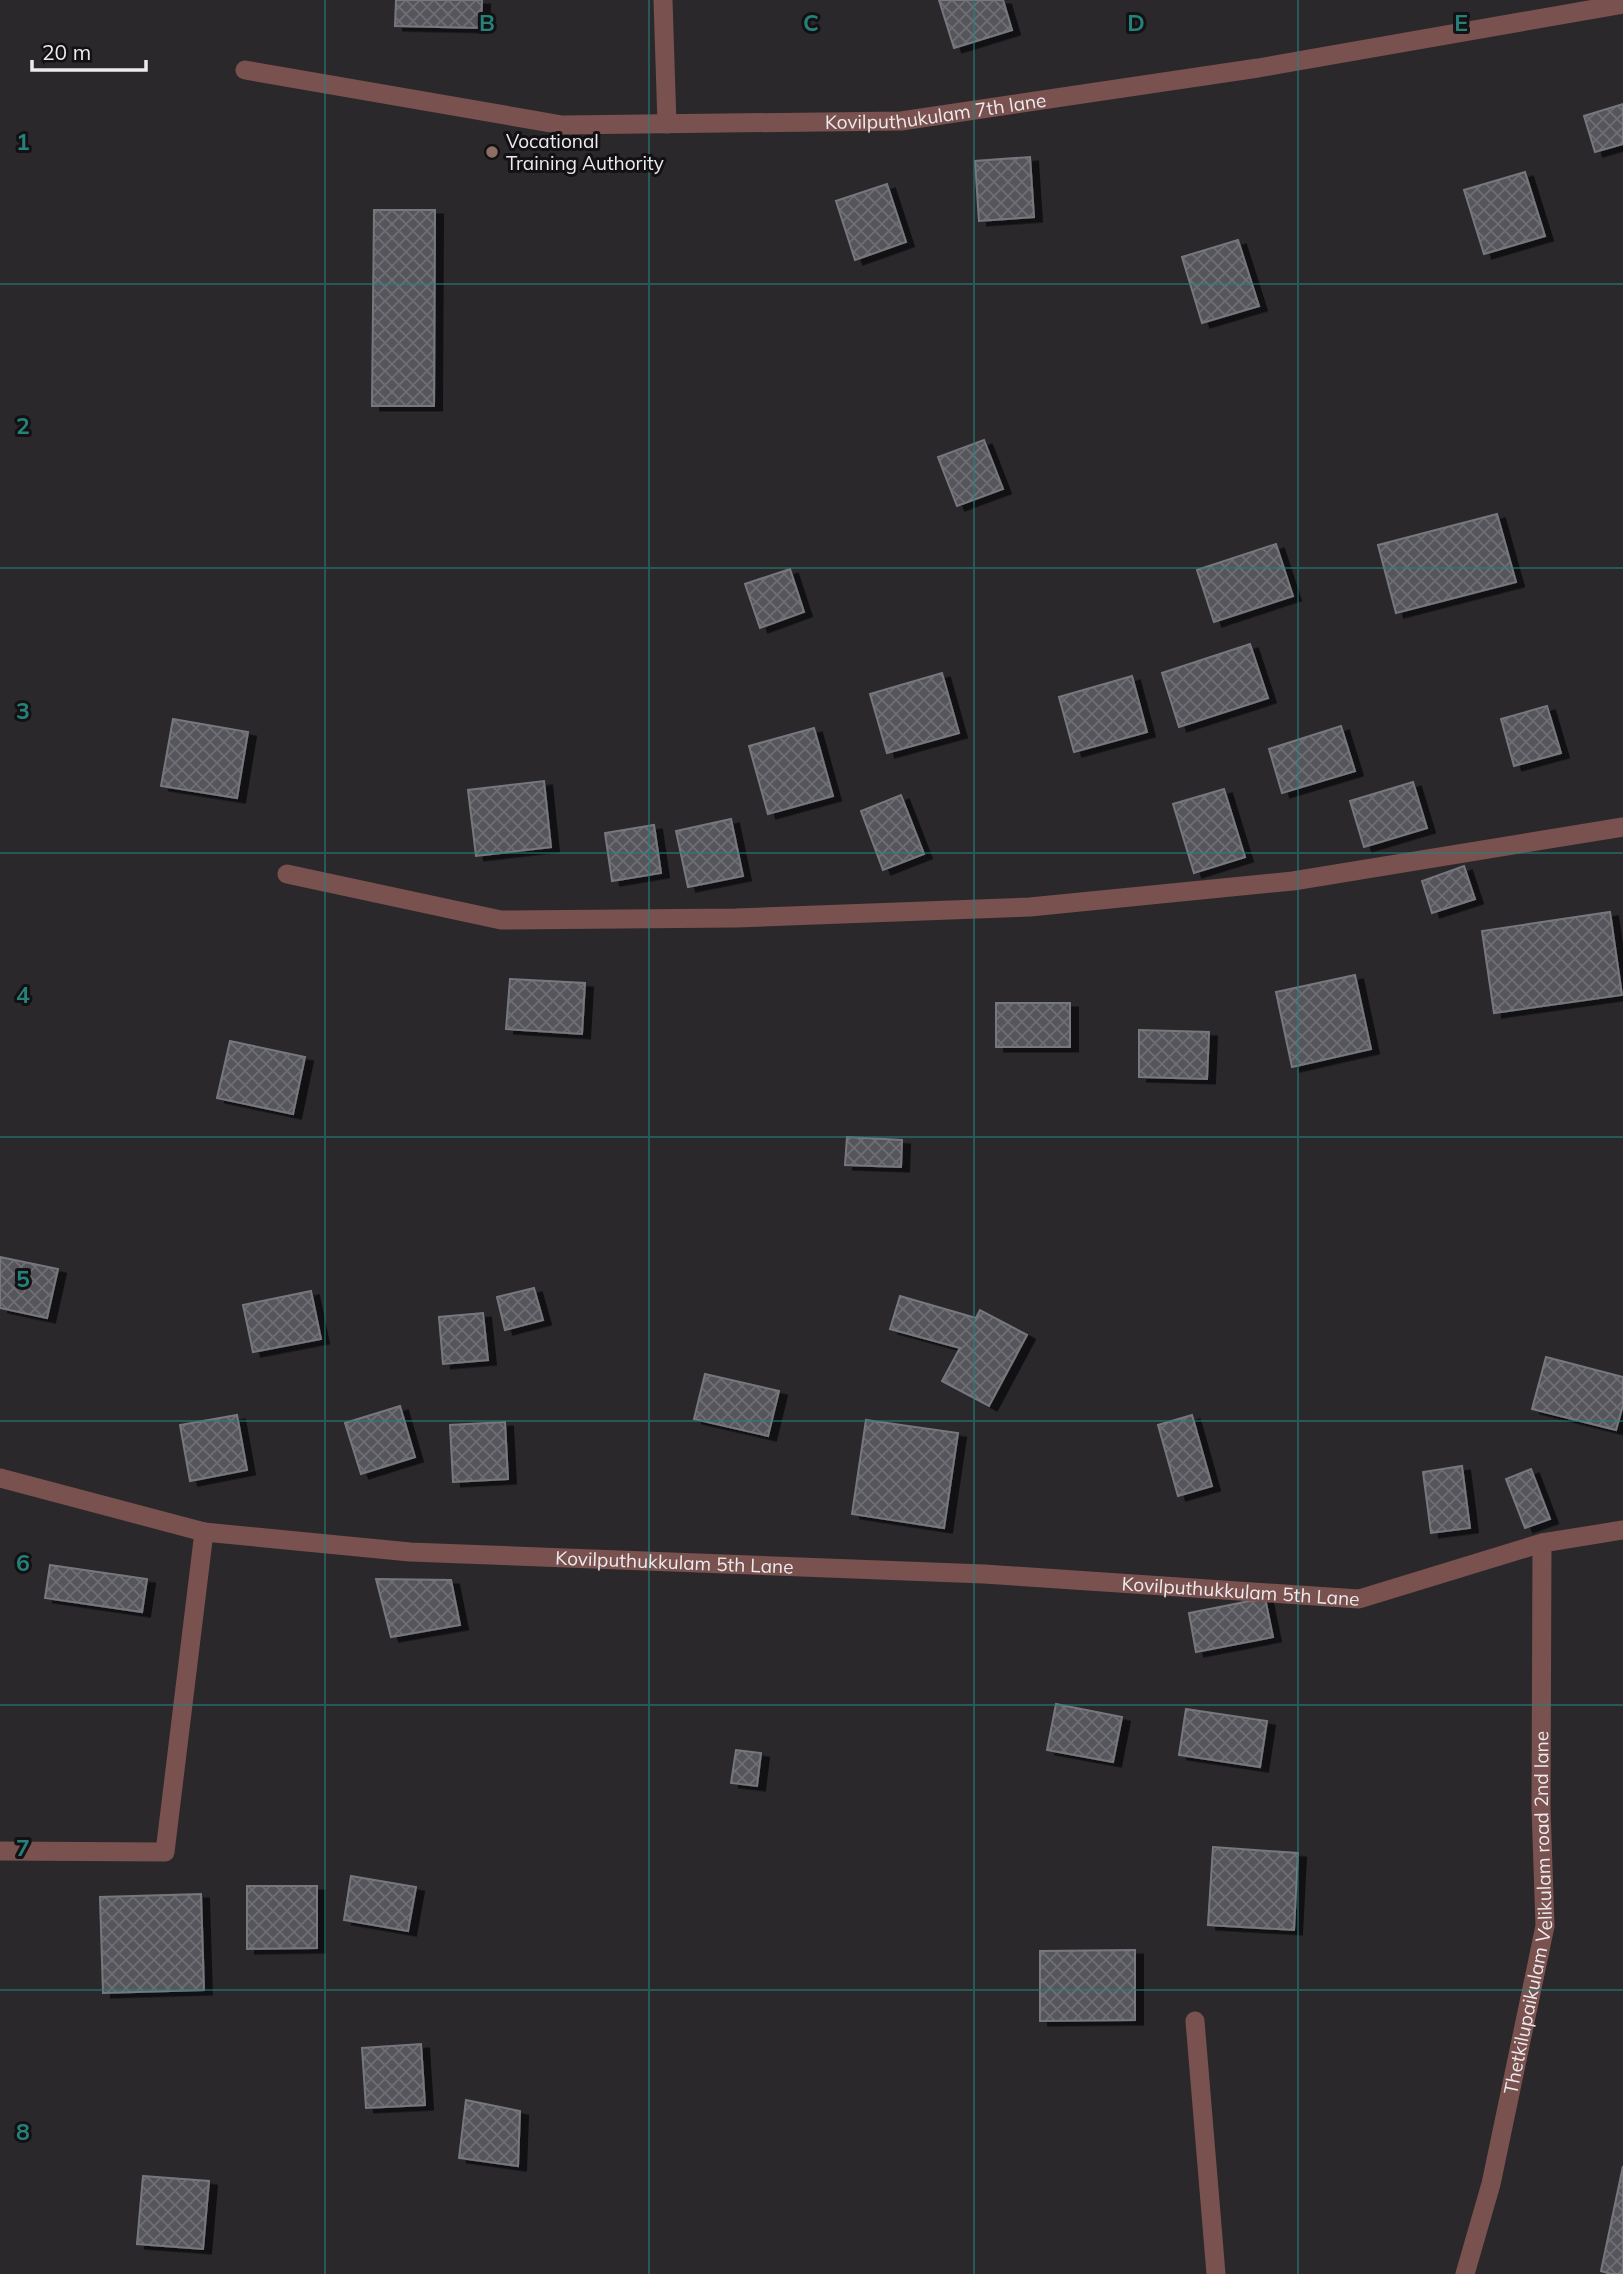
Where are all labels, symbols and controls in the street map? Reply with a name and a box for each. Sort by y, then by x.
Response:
text: B [479,8,495,37]
text: C [803,8,819,37]
text: D [1127,8,1145,37]
text: E [1454,8,1468,37]
scale bar [32,28,145,72]
text: 20 m [42,39,91,65]
street label: Kovilputhukulam 7th lane [825,88,1048,134]
text: 1 [16,127,30,156]
place label: Vocational Training Authority [506,129,664,175]
marker: Vocational Training Authority [484,144,500,160]
text: 2 [16,411,30,440]
text: 3 [16,696,30,725]
text: 4 [16,980,30,1009]
text: 5 [16,1264,30,1293]
street label: Kovilputhukkulam 5th Lane [555,1546,794,1579]
text: 6 [16,1548,30,1577]
street label: Kovilputhukkulam 5th Lane [1121,1571,1360,1611]
street label: Thetkilupaikulam Velikulam road 2nd lane [1498,1731,1557,2097]
text: 7 [16,1833,30,1862]
text: 8 [16,2117,30,2146]

